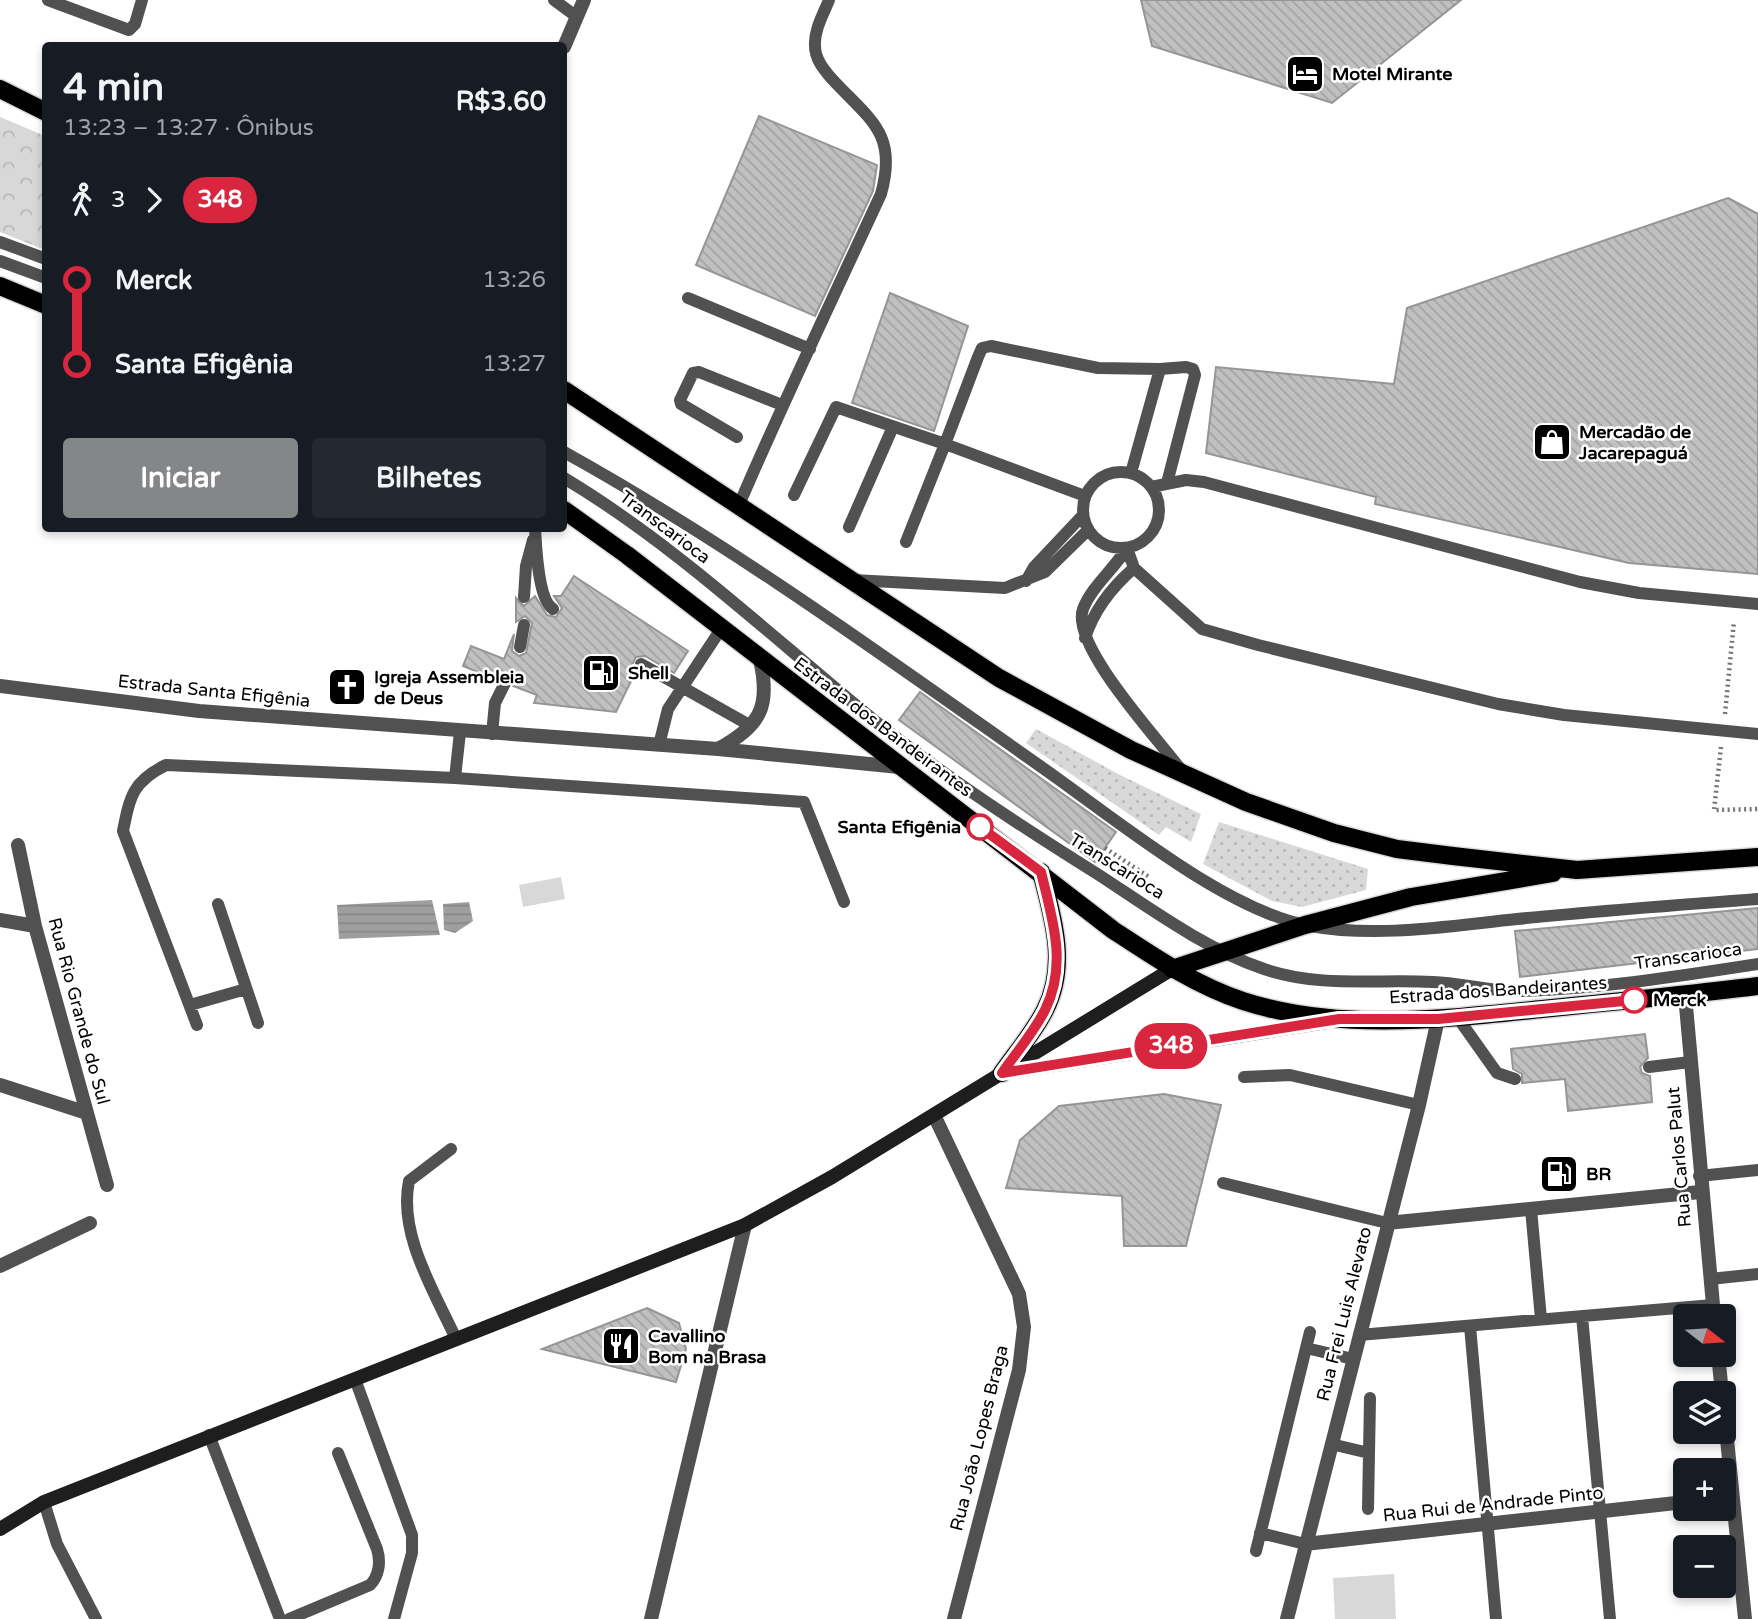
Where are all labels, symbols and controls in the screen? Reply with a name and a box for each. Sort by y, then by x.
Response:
hotel icon: Motel Mirante [1284,53,1326,95]
place label: Motel Mirante [1332,63,1453,85]
text: 4 min [63,65,164,111]
text: R$3.60 [456,86,546,117]
text: 13:23 – 13:27 · Ônibus [63,114,314,142]
icon: walk [63,181,101,219]
icon: forward [135,181,173,219]
text: 348 [197,185,243,214]
text: 3 [111,186,125,214]
text: Merck [115,265,192,296]
text: 13:26 [482,266,546,294]
text: Santa Efigênia [115,349,293,380]
text: 13:27 [482,350,546,378]
shop icon: Mercadão de Jacarepaguá [1531,421,1573,463]
place label: Mercadão de Jacarepaguá [1578,421,1691,464]
button: Iniciar [63,438,298,518]
button: Bilhetes [312,438,546,518]
street label: Transcarioca [615,486,715,568]
fuel station icon: Shell [580,652,622,694]
street label: Estrada dos Bandeirantes [789,652,977,802]
place label: Shell [628,662,669,684]
church icon: Igreja Assembleia de Deus [326,666,368,708]
place label: Igreja Assembleia de Deus [374,666,524,709]
street label: Estrada Santa Efigênia [117,670,311,712]
marker: Santa Efigênia [967,814,993,840]
place label: Santa Efigênia [838,816,961,838]
street label: Transcarioca [1065,828,1169,904]
street label: Rua Rio Grande do Sul [43,915,115,1107]
street label: Transcarioca [1633,938,1743,974]
street label: Estrada dos Bandeirantes [1388,971,1608,1009]
marker: Merck [1621,987,1647,1013]
place label: Merck [1653,989,1707,1011]
line badge: 348 [1131,1023,1211,1069]
text: 348 [1148,1031,1194,1060]
street label: Rua Carlos Palut [1662,1086,1696,1228]
fuel station icon: BR [1538,1153,1580,1195]
place label: BR [1586,1163,1611,1185]
street label: Rua Frei Luis Alevato [1312,1224,1376,1404]
north arrow [1673,1304,1736,1367]
map controls [1673,1304,1736,1598]
restaurant icon: Cavallino Bom na Brasa [600,1325,642,1367]
place label: Cavallino Bom na Brasa [648,1325,766,1368]
street label: Rua João Lopes Braga [945,1343,1013,1533]
button: layers [1673,1381,1736,1444]
button: + [1673,1458,1736,1521]
street label: Rua Rui de Andrade Pinto [1382,1481,1604,1527]
button: − [1673,1535,1736,1598]

